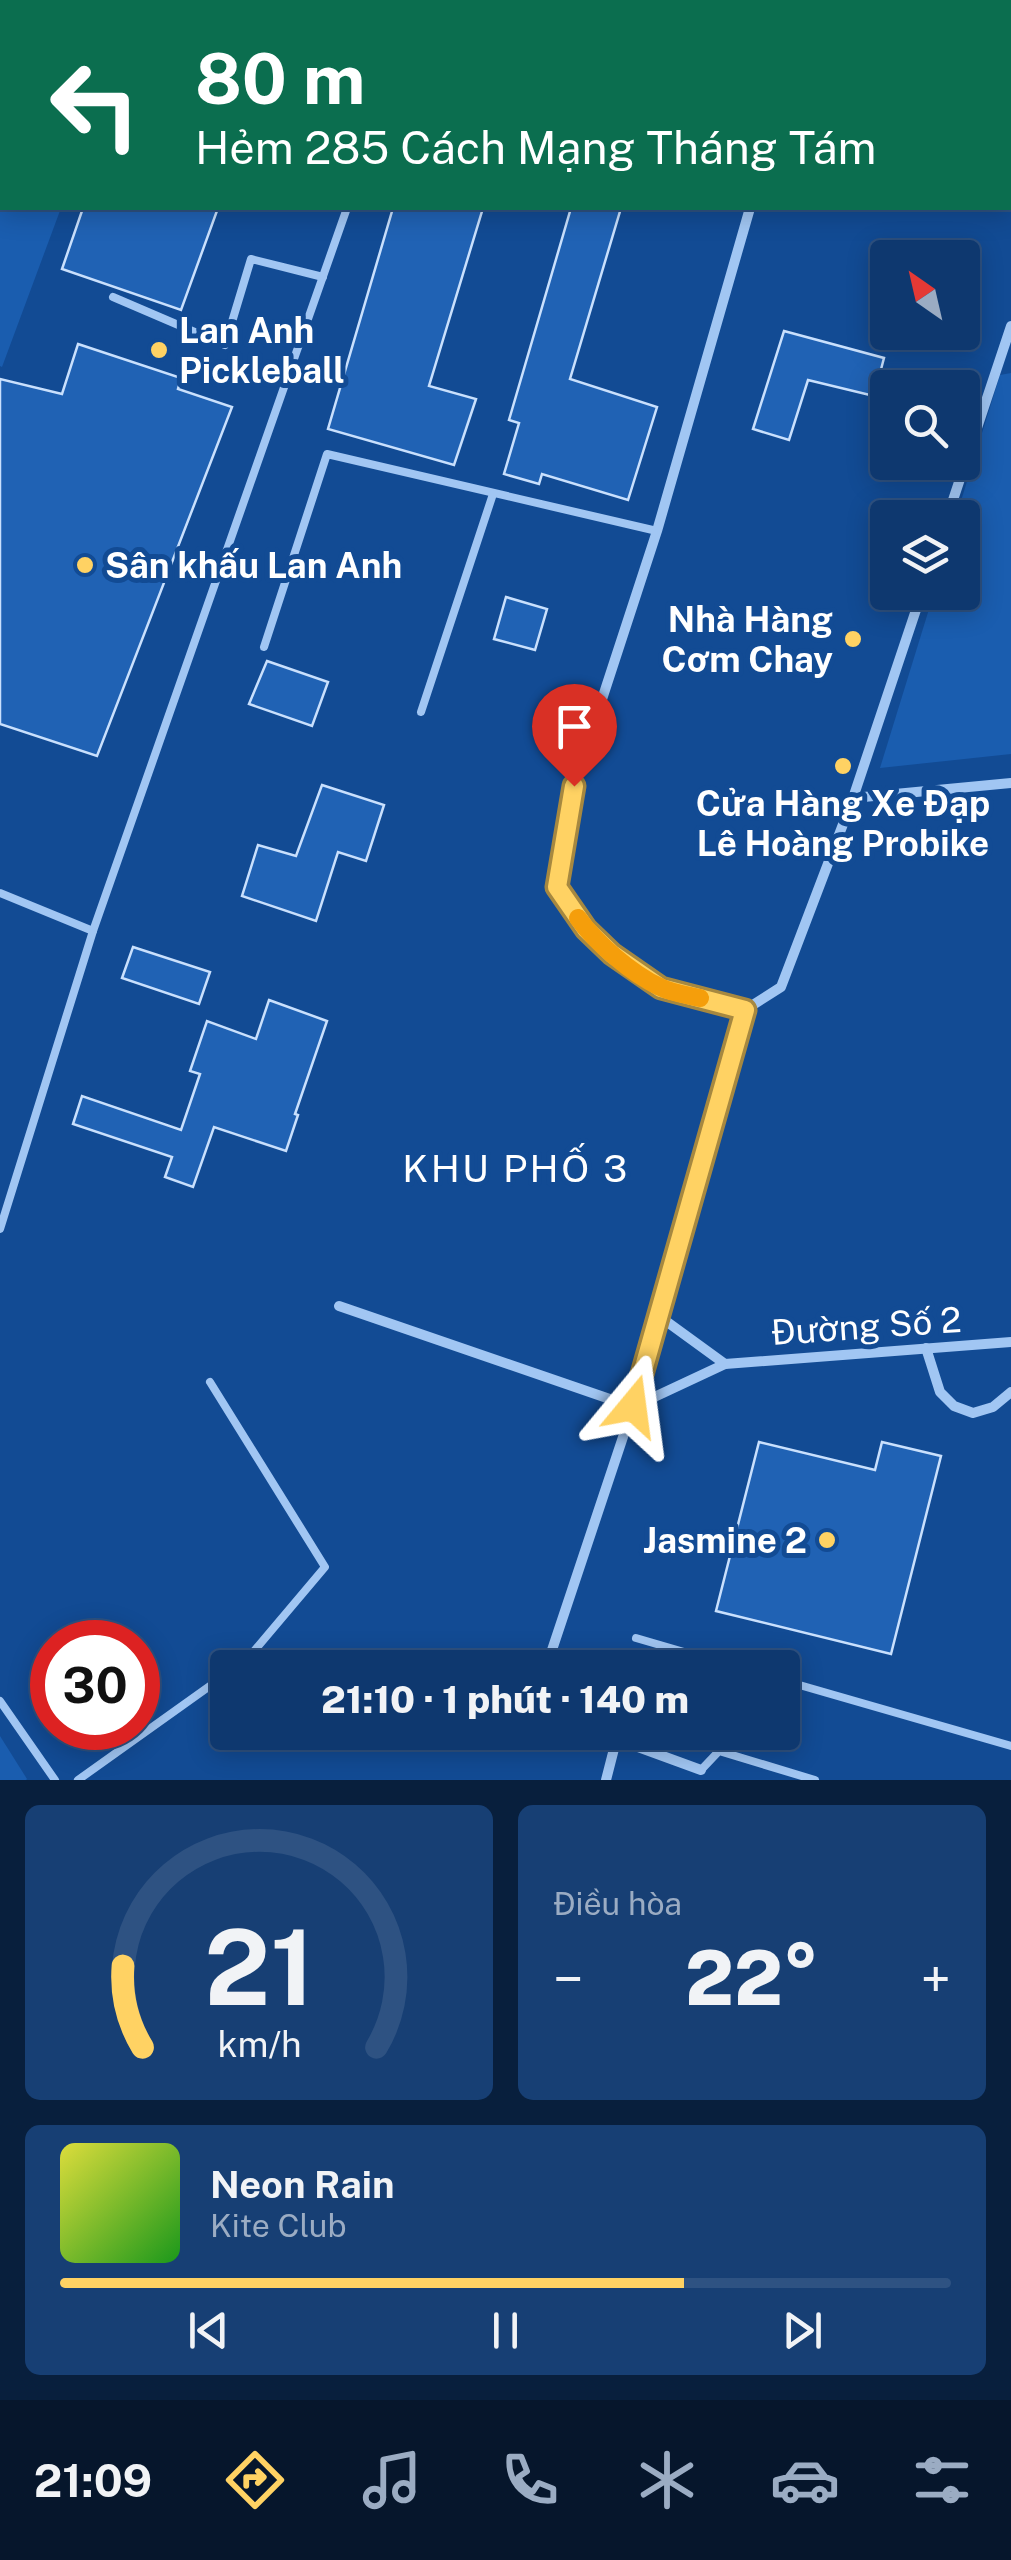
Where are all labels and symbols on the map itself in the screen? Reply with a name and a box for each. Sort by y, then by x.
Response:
north arrow [870,240,980,350]
place label: Lan Anh Pickleball [179,310,345,391]
marker: Lan Anh Pickleball [148,339,170,361]
place label: Sân khấu Lan Anh [105,545,402,586]
marker: Sân khấu Lan Anh [74,554,96,576]
place label: Nhà Hàng Cơm Chay [662,599,833,680]
marker: Nhà Hàng Cơm Chay [842,628,864,650]
pin [532,684,617,787]
marker: Cửa Hàng Xe Đạp Lê Hoàng Probike [832,755,854,777]
place label: Cửa Hàng Xe Đạp Lê Hoàng Probike [696,783,990,864]
district label: KHU PHỐ 3 [402,1143,630,1191]
street label: Đường Số 2 [769,1299,963,1353]
position arrow [581,1354,685,1458]
place label: Jasmine 2 [643,1520,807,1561]
marker: Jasmine 2 [816,1529,838,1551]
speed limit sign: 30 [30,1620,160,1750]

